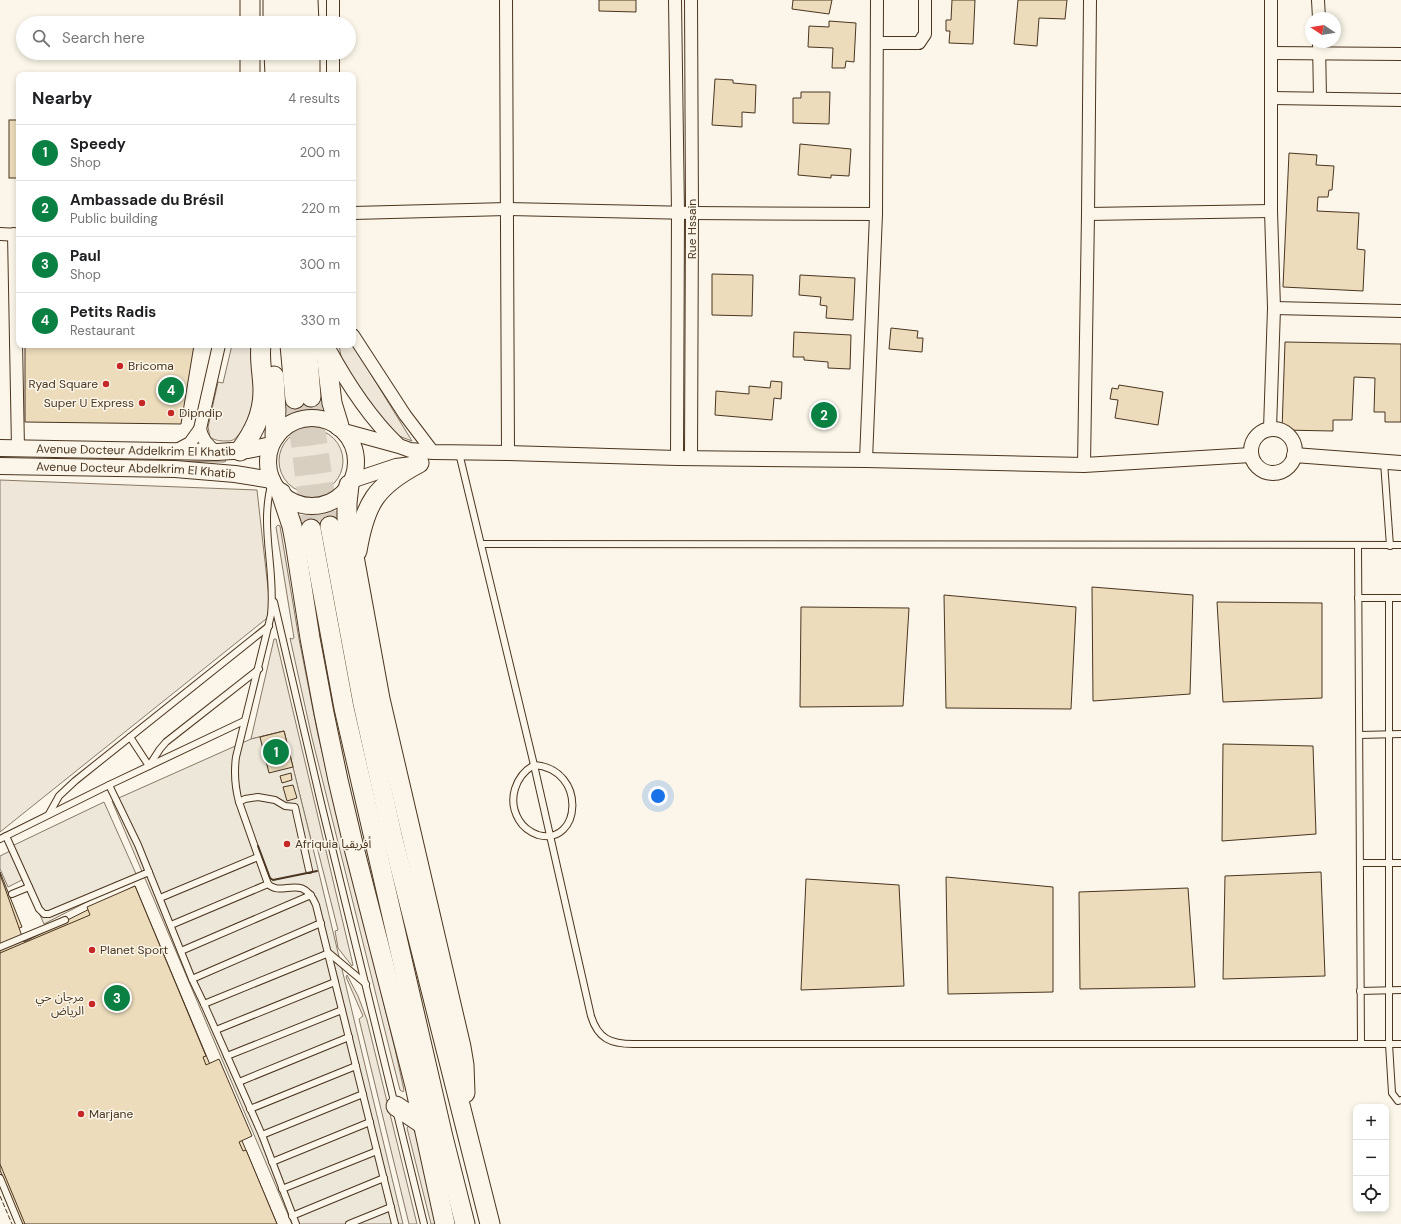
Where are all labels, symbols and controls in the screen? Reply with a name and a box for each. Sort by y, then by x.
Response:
north arrow [1305,12,1341,48]
search box [16,16,356,60]
icon: search [30,27,52,49]
text: Search here [62,28,145,48]
text: Nearby [32,87,92,109]
text: 4 results [288,90,340,107]
text: Speedy [70,134,126,154]
text: 1 [43,144,47,161]
text: 200 m [300,144,340,161]
text: Shop [70,154,101,171]
text: Ambassade du Brésil [70,190,224,210]
street label: Rue Hssain [684,199,700,259]
text: 2 [41,200,49,217]
text: 220 m [301,200,340,217]
text: Public building [70,210,158,227]
text: Paul [70,246,101,266]
text: 3 [41,256,49,273]
text: 300 m [299,256,340,273]
text: Shop [70,266,101,283]
text: Petits Radis [70,302,156,322]
text: 4 [41,312,49,329]
text: 330 m [301,312,340,329]
text: Restaurant [70,322,135,339]
place label: Bricoma [128,358,174,374]
marker: Bricoma [115,361,125,371]
pin: 4 [158,375,184,405]
place label: Ryad Square [28,376,98,392]
marker: Ryad Square [101,379,111,389]
place label: Super U Express [44,395,134,411]
marker: Super U Express [137,398,147,408]
pin: 2 [811,400,837,430]
place label: Dipndip [179,405,222,421]
marker: Dipndip [166,408,176,418]
street label: Avenue Docteur Addelkrim El Khatib [36,441,236,460]
street label: Avenue Docteur Abdelkrim El Khatib [36,459,236,482]
pin: 1 [263,737,289,767]
your location [648,786,668,806]
place label: Afriquia أفريقيا [295,836,371,852]
marker: Afriquia أفريقيا [282,839,292,849]
place label: Planet Sport [100,942,169,958]
marker: Planet Sport [87,945,97,955]
pin: 3 [104,983,130,1013]
place label: مرجان حي الرياض [36,989,84,1019]
marker: مرجان حي الرياض [87,999,97,1009]
map controls [1353,1104,1389,1212]
button: + [1353,1104,1389,1140]
place label: Marjane [89,1106,133,1122]
marker: Marjane [76,1109,86,1119]
button: − [1353,1140,1389,1176]
button: locate [1353,1176,1389,1212]

